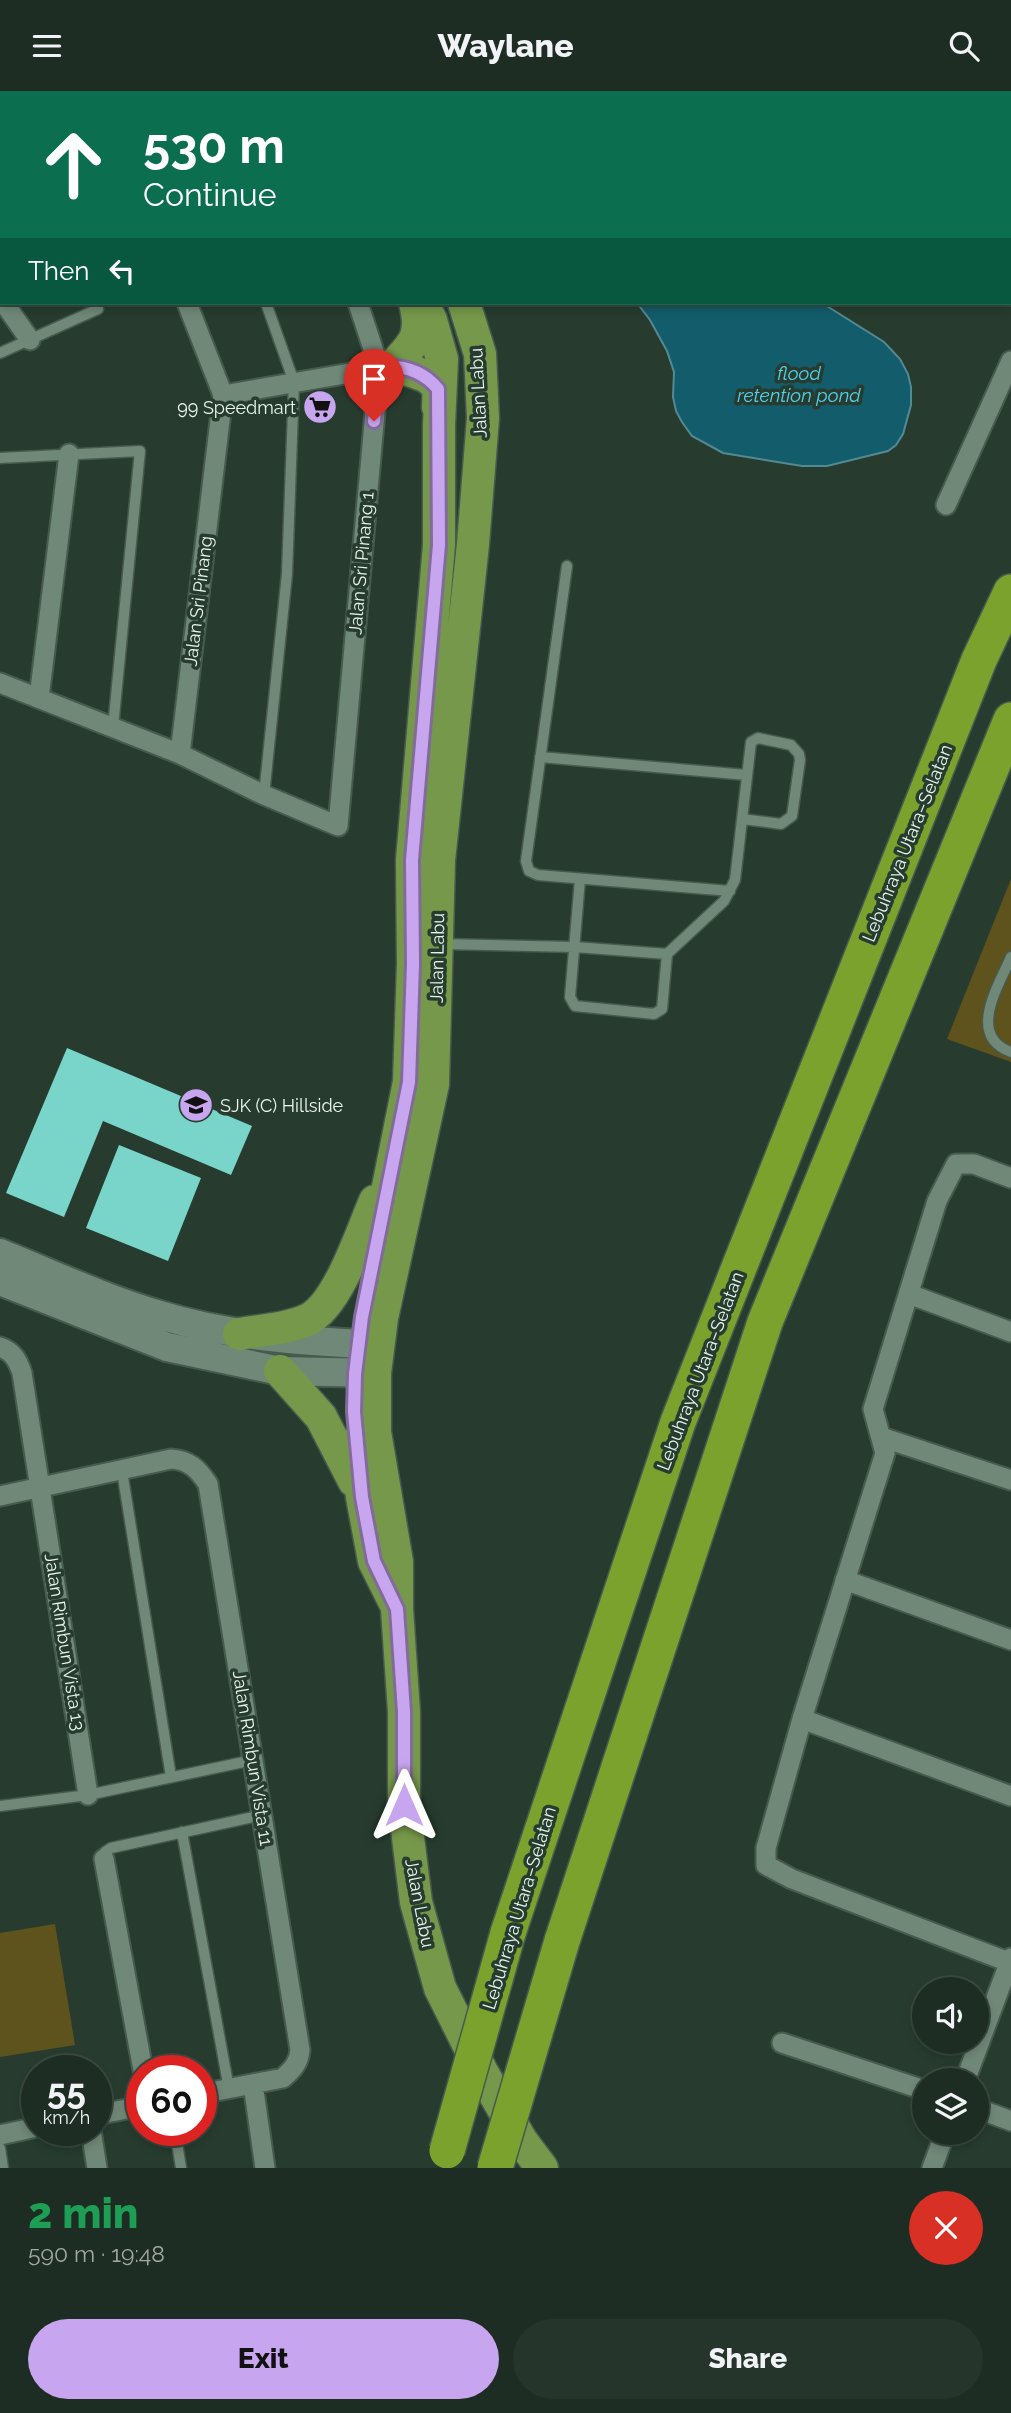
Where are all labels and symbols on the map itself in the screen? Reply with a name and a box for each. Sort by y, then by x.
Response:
street label: Jalan Labu [465,347,491,439]
pin [344,349,404,421]
water label: flood retention pond [737,362,861,406]
supermarket icon: 99 Speedmart [301,388,339,426]
place label: 99 Speedmart [177,397,296,418]
street label: Jalan Sri Pinang 1 [344,490,378,635]
street label: Jalan Sri Pinang [180,535,216,667]
street label: Lebuhraya Utara–Selatan [858,741,956,945]
street label: Jalan Labu [426,913,448,1003]
school or university icon: SJK (C) Hillside [177,1086,215,1124]
place label: SJK (C) Hillside [220,1095,344,1116]
street label: Lebuhraya Utara–Selatan [652,1269,748,1473]
street label: Jalan Rimbun Vista 13 [41,1552,89,1732]
street label: Jalan Rimbun Vista 11 [229,1669,277,1847]
position arrow [367,1768,441,1842]
street label: Lebuhraya Utara–Selatan [478,1804,560,2012]
street label: Jalan Labu [401,1857,439,1949]
speed limit sign: 60 [126,2055,217,2146]

